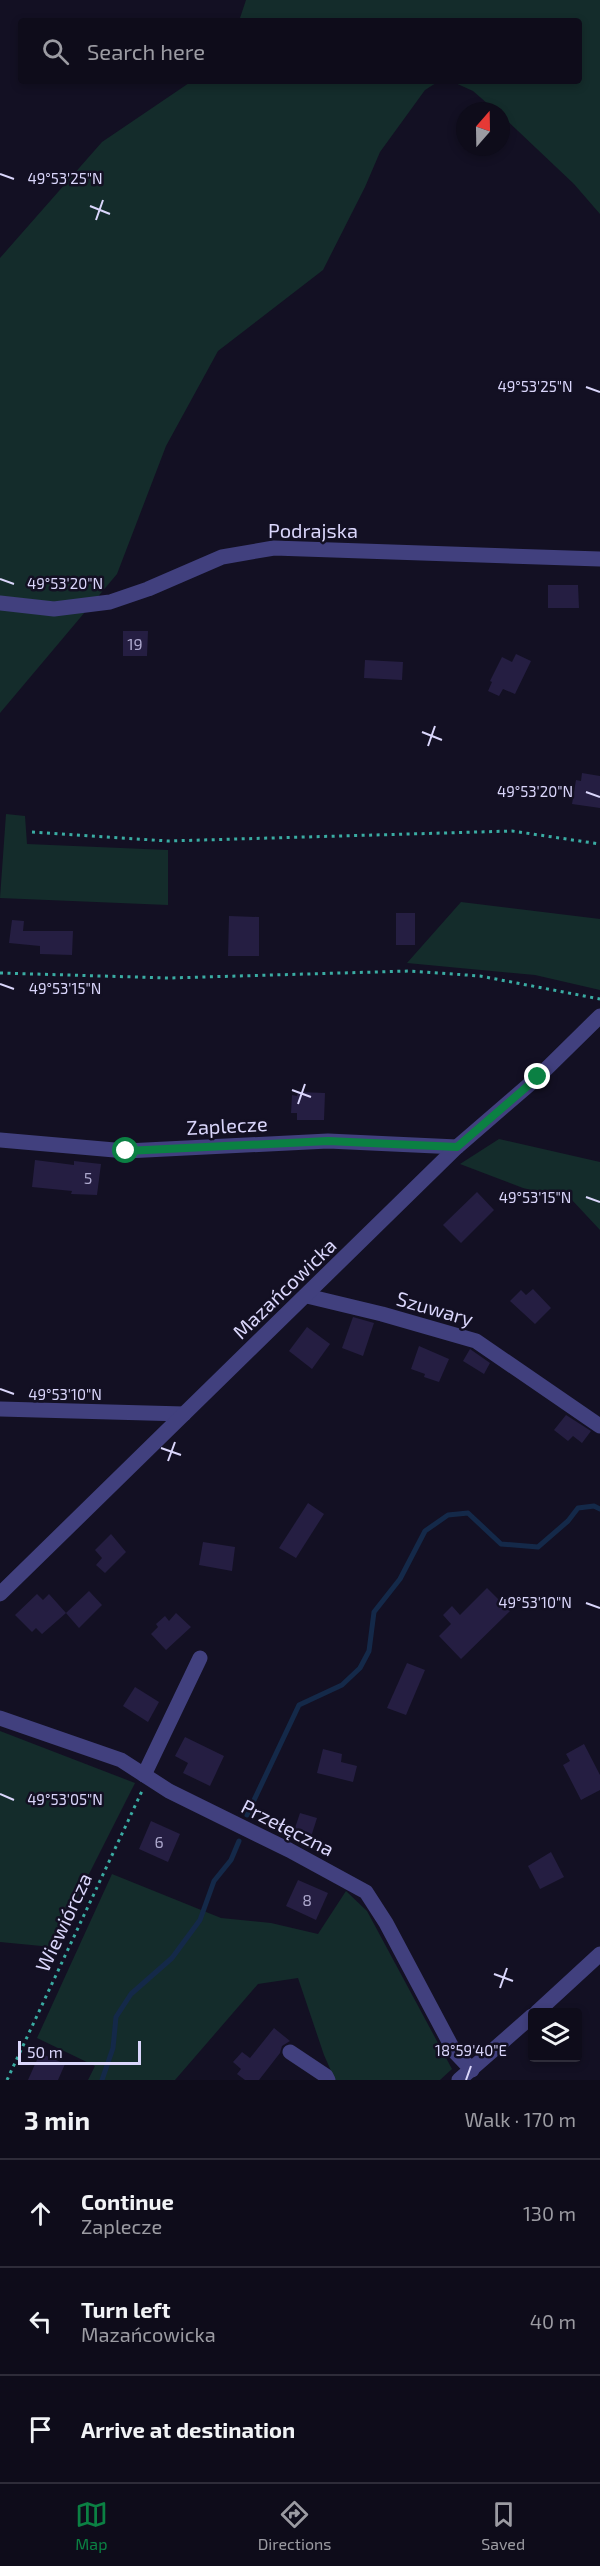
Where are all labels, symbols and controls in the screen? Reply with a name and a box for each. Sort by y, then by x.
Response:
search box [18,18,582,84]
icon: search [39,35,72,68]
text: Search here [87,38,205,64]
north arrow [456,102,510,156]
text: 49°53'25"N [27,169,103,187]
text: 49°53'25"N [497,377,573,395]
street label: Podrajska [268,518,358,542]
text: 49°53'20"N [27,574,103,592]
house number: 19 [127,634,143,653]
text: 49°53'20"N [497,782,573,800]
text: 49°53'15"N [29,979,101,997]
route end [524,1063,550,1089]
street label: Zaplecze [186,1111,268,1139]
route start [112,1137,138,1163]
house number: 5 [84,1168,92,1187]
text: 49°53'15"N [499,1188,571,1206]
street label: Mazańcowicka [227,1233,341,1343]
street label: Szuwary [394,1286,477,1331]
text: 49°53'10"N [28,1385,102,1403]
text: 49°53'10"N [498,1593,572,1611]
text: 49°53'05"N [27,1790,103,1808]
street label: Przełęczna [238,1793,338,1861]
house number: 6 [154,1832,164,1851]
street label: Wiewiórcza [30,1869,96,1975]
house number: 8 [302,1890,312,1909]
map controls [528,2008,582,2062]
button: layers [528,2008,582,2062]
scale bar [18,2038,141,2066]
text: 18°59'40"E [435,2041,507,2059]
text: 50 m [27,2042,63,2061]
text: 3 min [24,2104,90,2135]
text: Walk · 170 m [465,2107,576,2131]
text: Continue [81,2188,174,2214]
icon: ahead [24,2197,57,2230]
text: 130 m [523,2201,576,2225]
text: Zaplecze [81,2214,162,2238]
text: Turn left [81,2296,170,2322]
icon: left [24,2305,57,2338]
text: 40 m [530,2309,576,2333]
text: Mazańcowicka [81,2322,216,2346]
icon: arrive [24,2413,57,2446]
text: Arrive at destination [81,2416,295,2442]
tab: Map [75,2498,108,2553]
tab: Directions [258,2498,331,2553]
tab: Saved [481,2498,525,2553]

